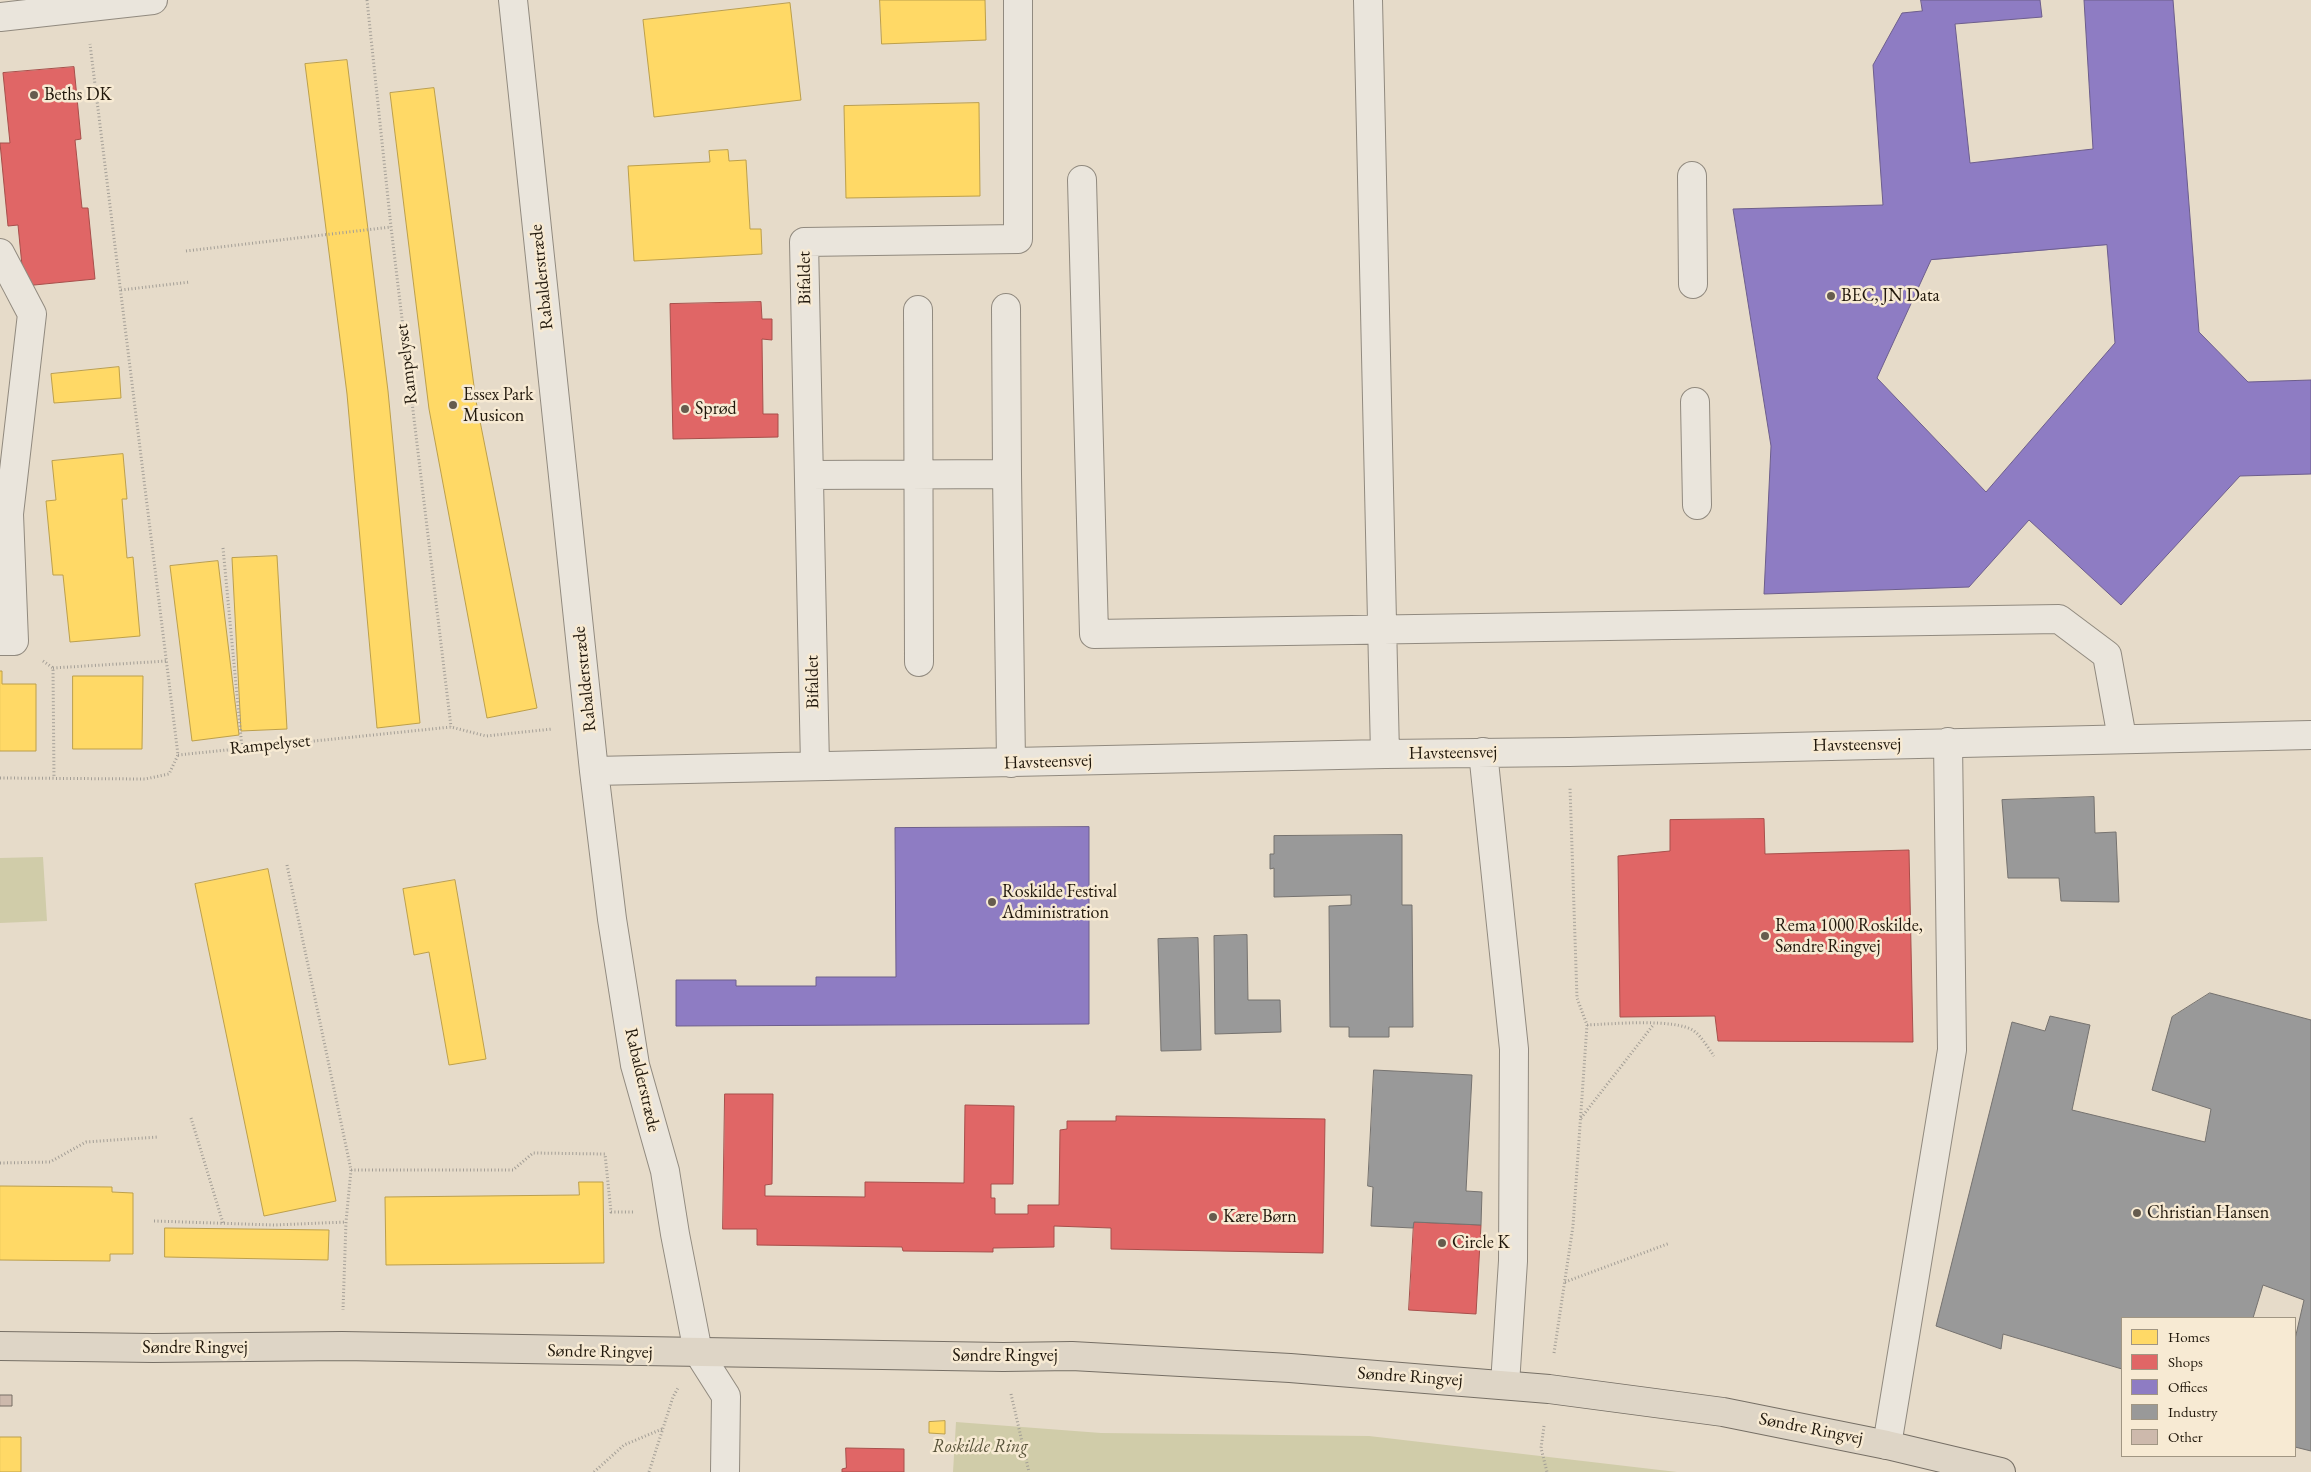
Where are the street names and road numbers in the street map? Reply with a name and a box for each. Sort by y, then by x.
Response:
street label: Rabalderstræde [526,223,558,331]
street label: Bifaldet [794,251,816,305]
street label: Rampelyset [391,322,423,406]
street label: Rabalderstræde [569,625,601,733]
street label: Bifaldet [802,655,824,709]
street label: Rampelyset [229,730,311,760]
street label: Havsteensvej [1813,733,1901,757]
street label: Havsteensvej [1409,741,1497,765]
street label: Havsteensvej [1003,750,1093,774]
street label: Rabalderstræde [620,1026,664,1134]
street label: Søndre Ringvej [142,1337,248,1359]
street label: Søndre Ringvej [547,1340,653,1364]
street label: Søndre Ringvej [952,1345,1058,1367]
street label: Søndre Ringvej [1357,1363,1463,1391]
street label: Søndre Ringvej [1757,1408,1865,1450]

